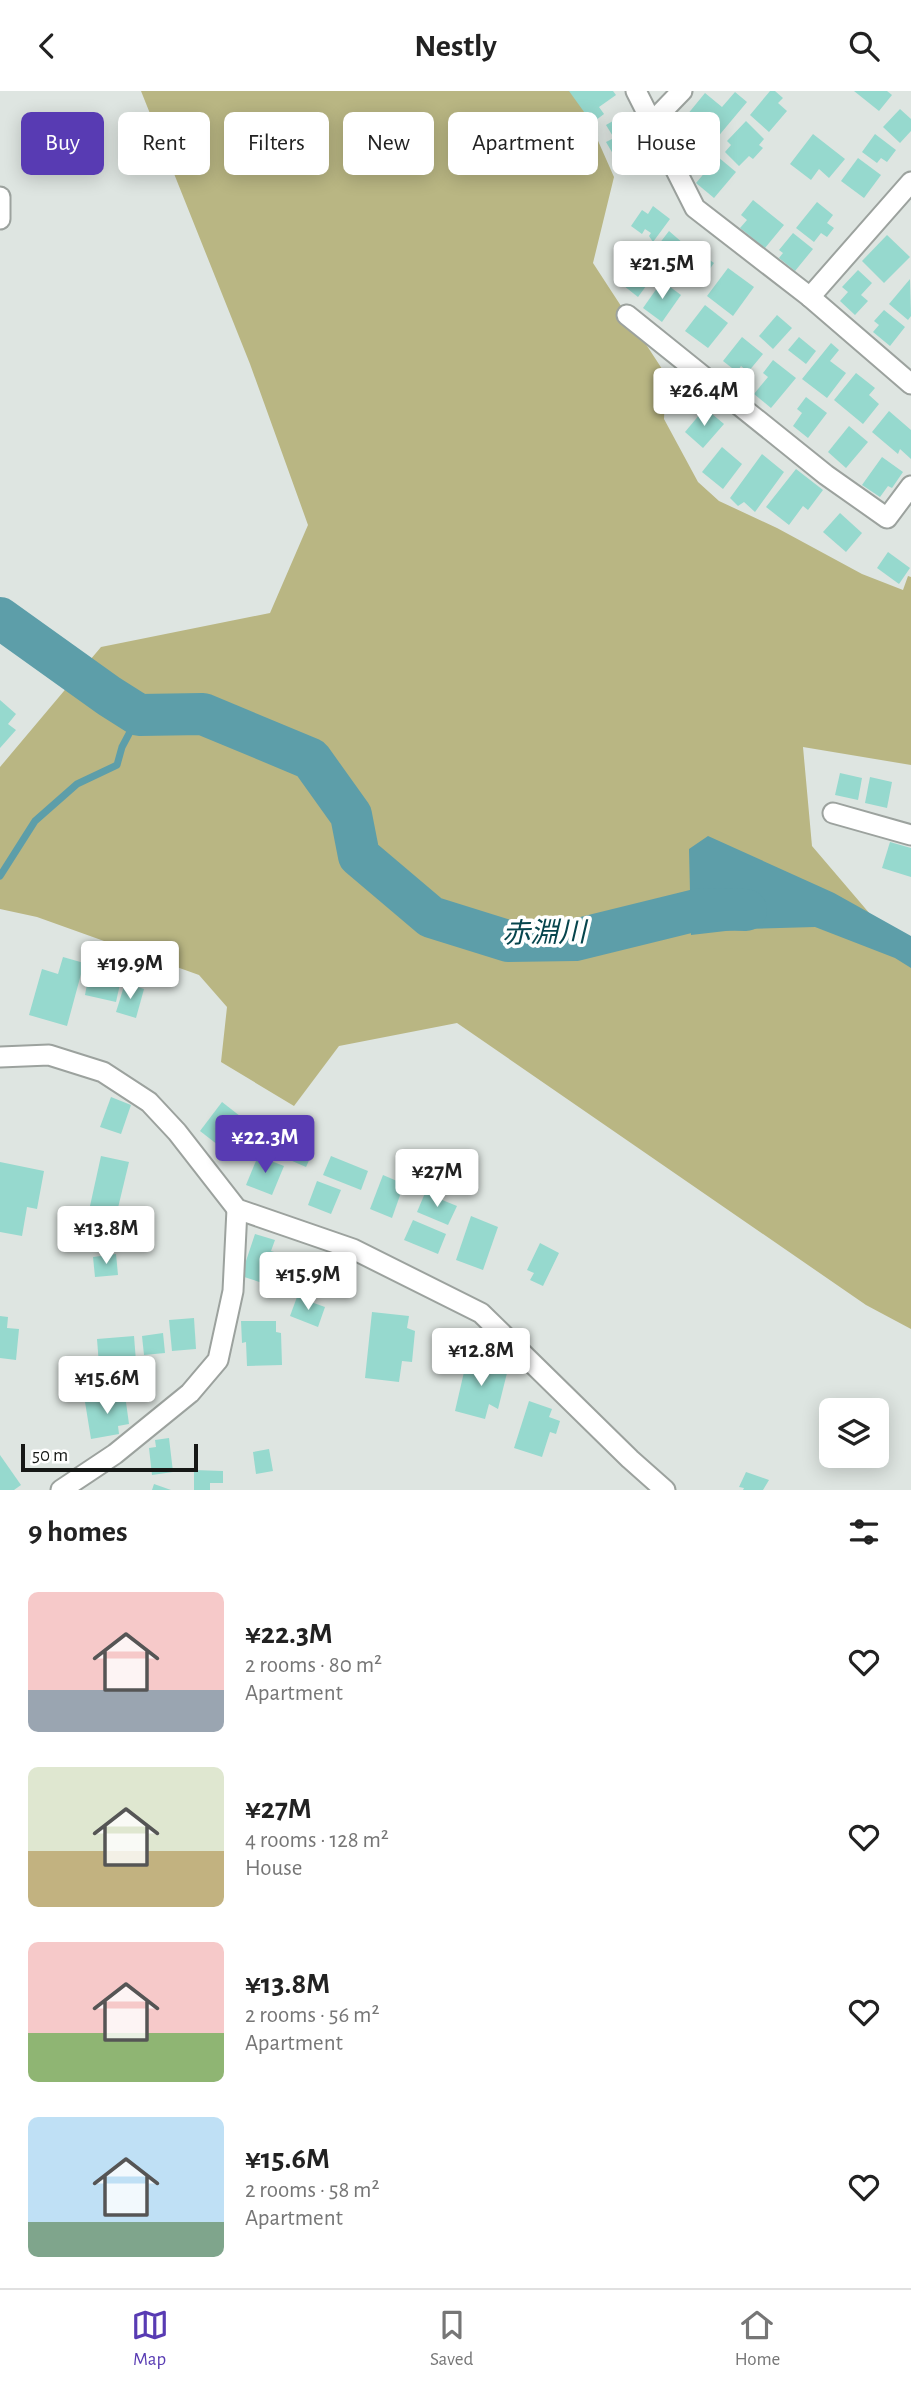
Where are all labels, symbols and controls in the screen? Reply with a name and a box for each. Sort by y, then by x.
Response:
icon: back [28,27,66,65]
icon: search [845,27,883,65]
text: Nestly [414,30,497,62]
chip: Buy [21,112,104,175]
chip: Rent [118,112,210,175]
chip: Filters [224,112,329,175]
chip: New [343,112,434,175]
chip: Apartment [448,112,598,175]
chip: House [612,112,720,175]
pin: ¥21.5M [605,241,719,301]
text: ¥21.5M [630,252,694,275]
pin: ¥26.4M [647,369,761,428]
text: ¥26.4M [669,379,739,402]
water label: 赤淵川 [502,917,589,949]
pin: ¥19.9M [73,941,187,1001]
text: ¥19.9M [97,952,163,975]
pin: ¥22.3M [208,1115,322,1175]
text: ¥22.3M [231,1126,299,1149]
pin: ¥27M [396,1149,478,1209]
text: ¥27M [411,1160,463,1183]
pin: ¥13.8M [49,1207,163,1266]
text: ¥13.8M [73,1217,139,1240]
pin: ¥15.9M [251,1253,365,1312]
text: ¥15.9M [275,1263,341,1286]
pin: ¥12.8M [424,1329,538,1388]
text: ¥12.8M [448,1339,514,1362]
pin: ¥15.6M [50,1357,164,1416]
text: ¥15.6M [74,1367,140,1390]
map controls [819,1398,889,1468]
button: layers [819,1398,889,1468]
scale bar [21,1441,198,1473]
text: 50 m [32,1446,68,1465]
icon: filters [845,1513,883,1551]
text: 9 homes [28,1517,128,1547]
text: ¥22.3M [245,1619,333,1649]
icon: home [84,1620,168,1704]
icon: heart [845,1643,883,1681]
text: 2 rooms · 80 m² [245,1654,382,1677]
text: Apartment [245,1682,343,1705]
text: ¥27M [245,1794,312,1824]
icon: home [84,1795,168,1879]
icon: heart [845,1818,883,1856]
text: 4 rooms · 128 m² [245,1829,389,1852]
text: House [245,1857,302,1880]
text: ¥13.8M [245,1969,330,1999]
icon: home [84,1970,168,2054]
icon: heart [845,1993,883,2031]
text: 2 rooms · 56 m² [245,2004,379,2027]
text: Apartment [245,2032,343,2055]
text: ¥15.6M [245,2144,330,2174]
icon: home [84,2145,168,2229]
icon: heart [845,2168,883,2206]
text: 2 rooms · 58 m² [245,2179,380,2202]
text: Apartment [245,2207,343,2230]
tab: Map [131,2306,169,2371]
tab: Saved [430,2306,473,2371]
tab: Home [735,2306,780,2371]

